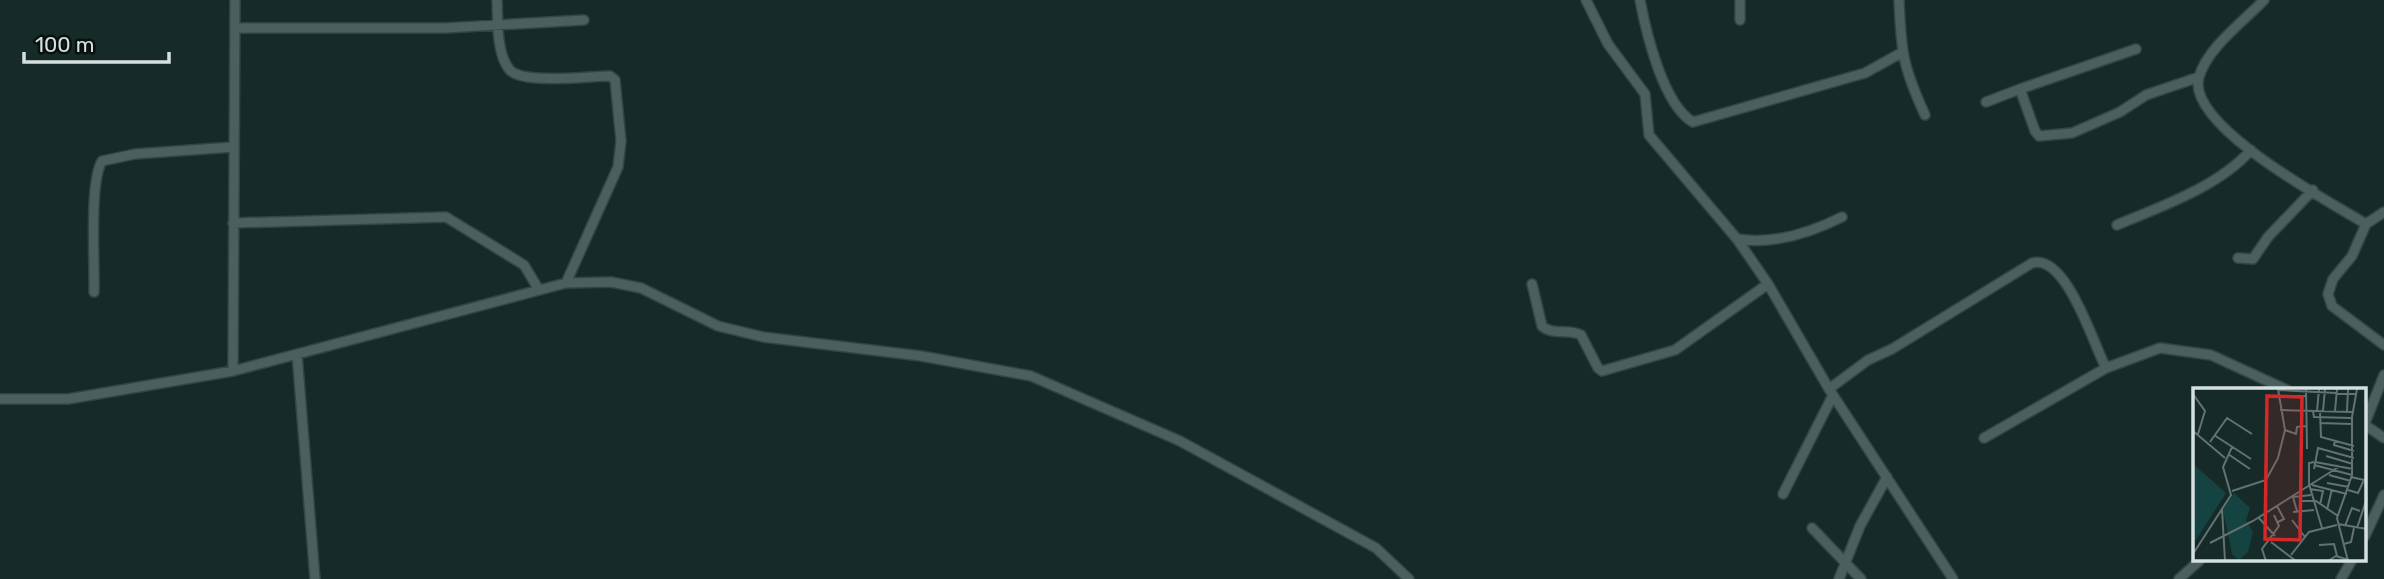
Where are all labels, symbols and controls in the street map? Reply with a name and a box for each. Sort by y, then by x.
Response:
scale bar [24,21,170,65]
text: 100 m [35,32,94,57]
inset map [2193,388,2366,562]

